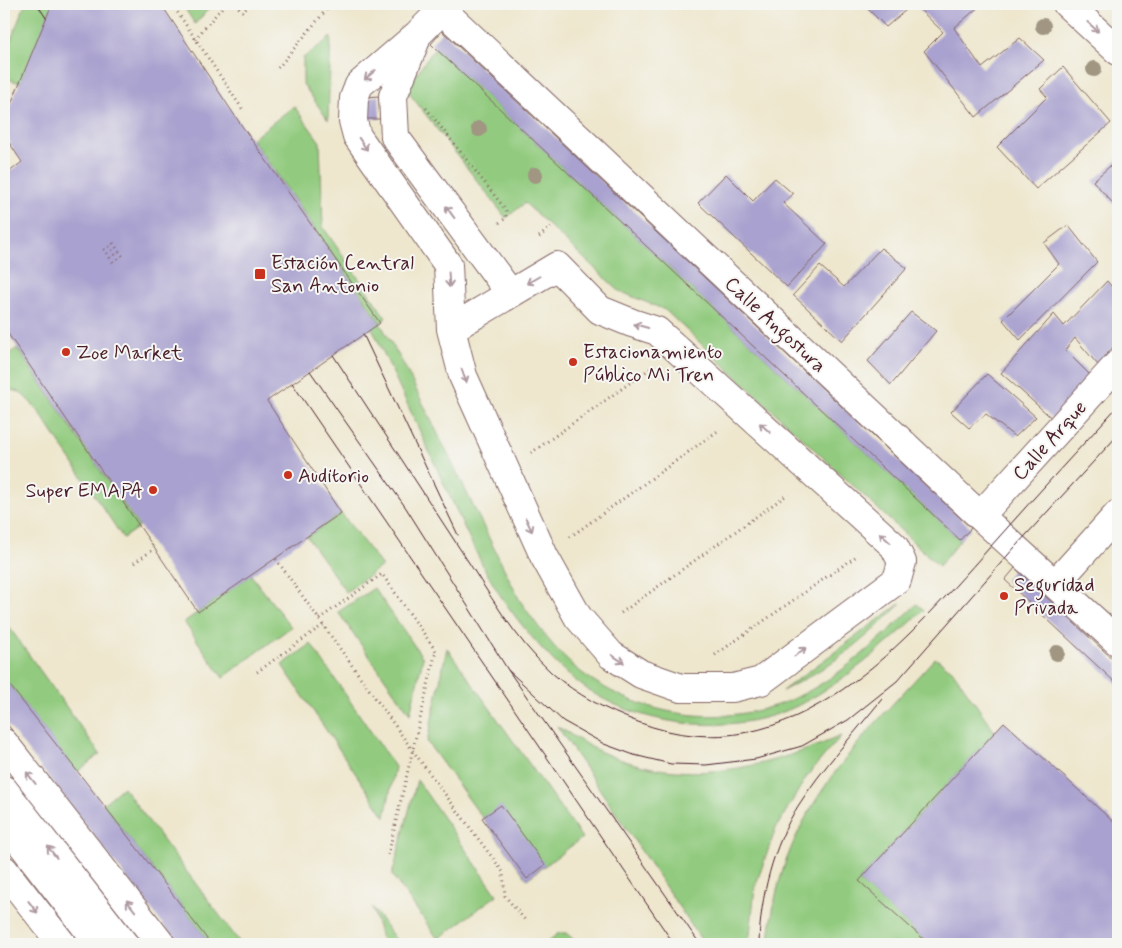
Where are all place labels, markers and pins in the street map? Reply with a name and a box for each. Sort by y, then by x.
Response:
place label: Estación Central San Antonio [271,250,414,300]
marker: Estación Central San Antonio [253,267,267,281]
place label: Estacionamiento Público Mi Tren [583,339,722,389]
place label: Zoe Market [76,340,183,367]
marker: Zoe Market [60,346,72,358]
marker: Estacionamiento Público Mi Tren [567,356,579,368]
place label: Auditorio [298,463,369,490]
marker: Auditorio [282,469,294,481]
place label: Super EMAPA [26,478,143,505]
marker: Super EMAPA [147,484,159,496]
place label: Seguridad Privada [1014,572,1095,622]
marker: Seguridad Privada [998,590,1010,602]

